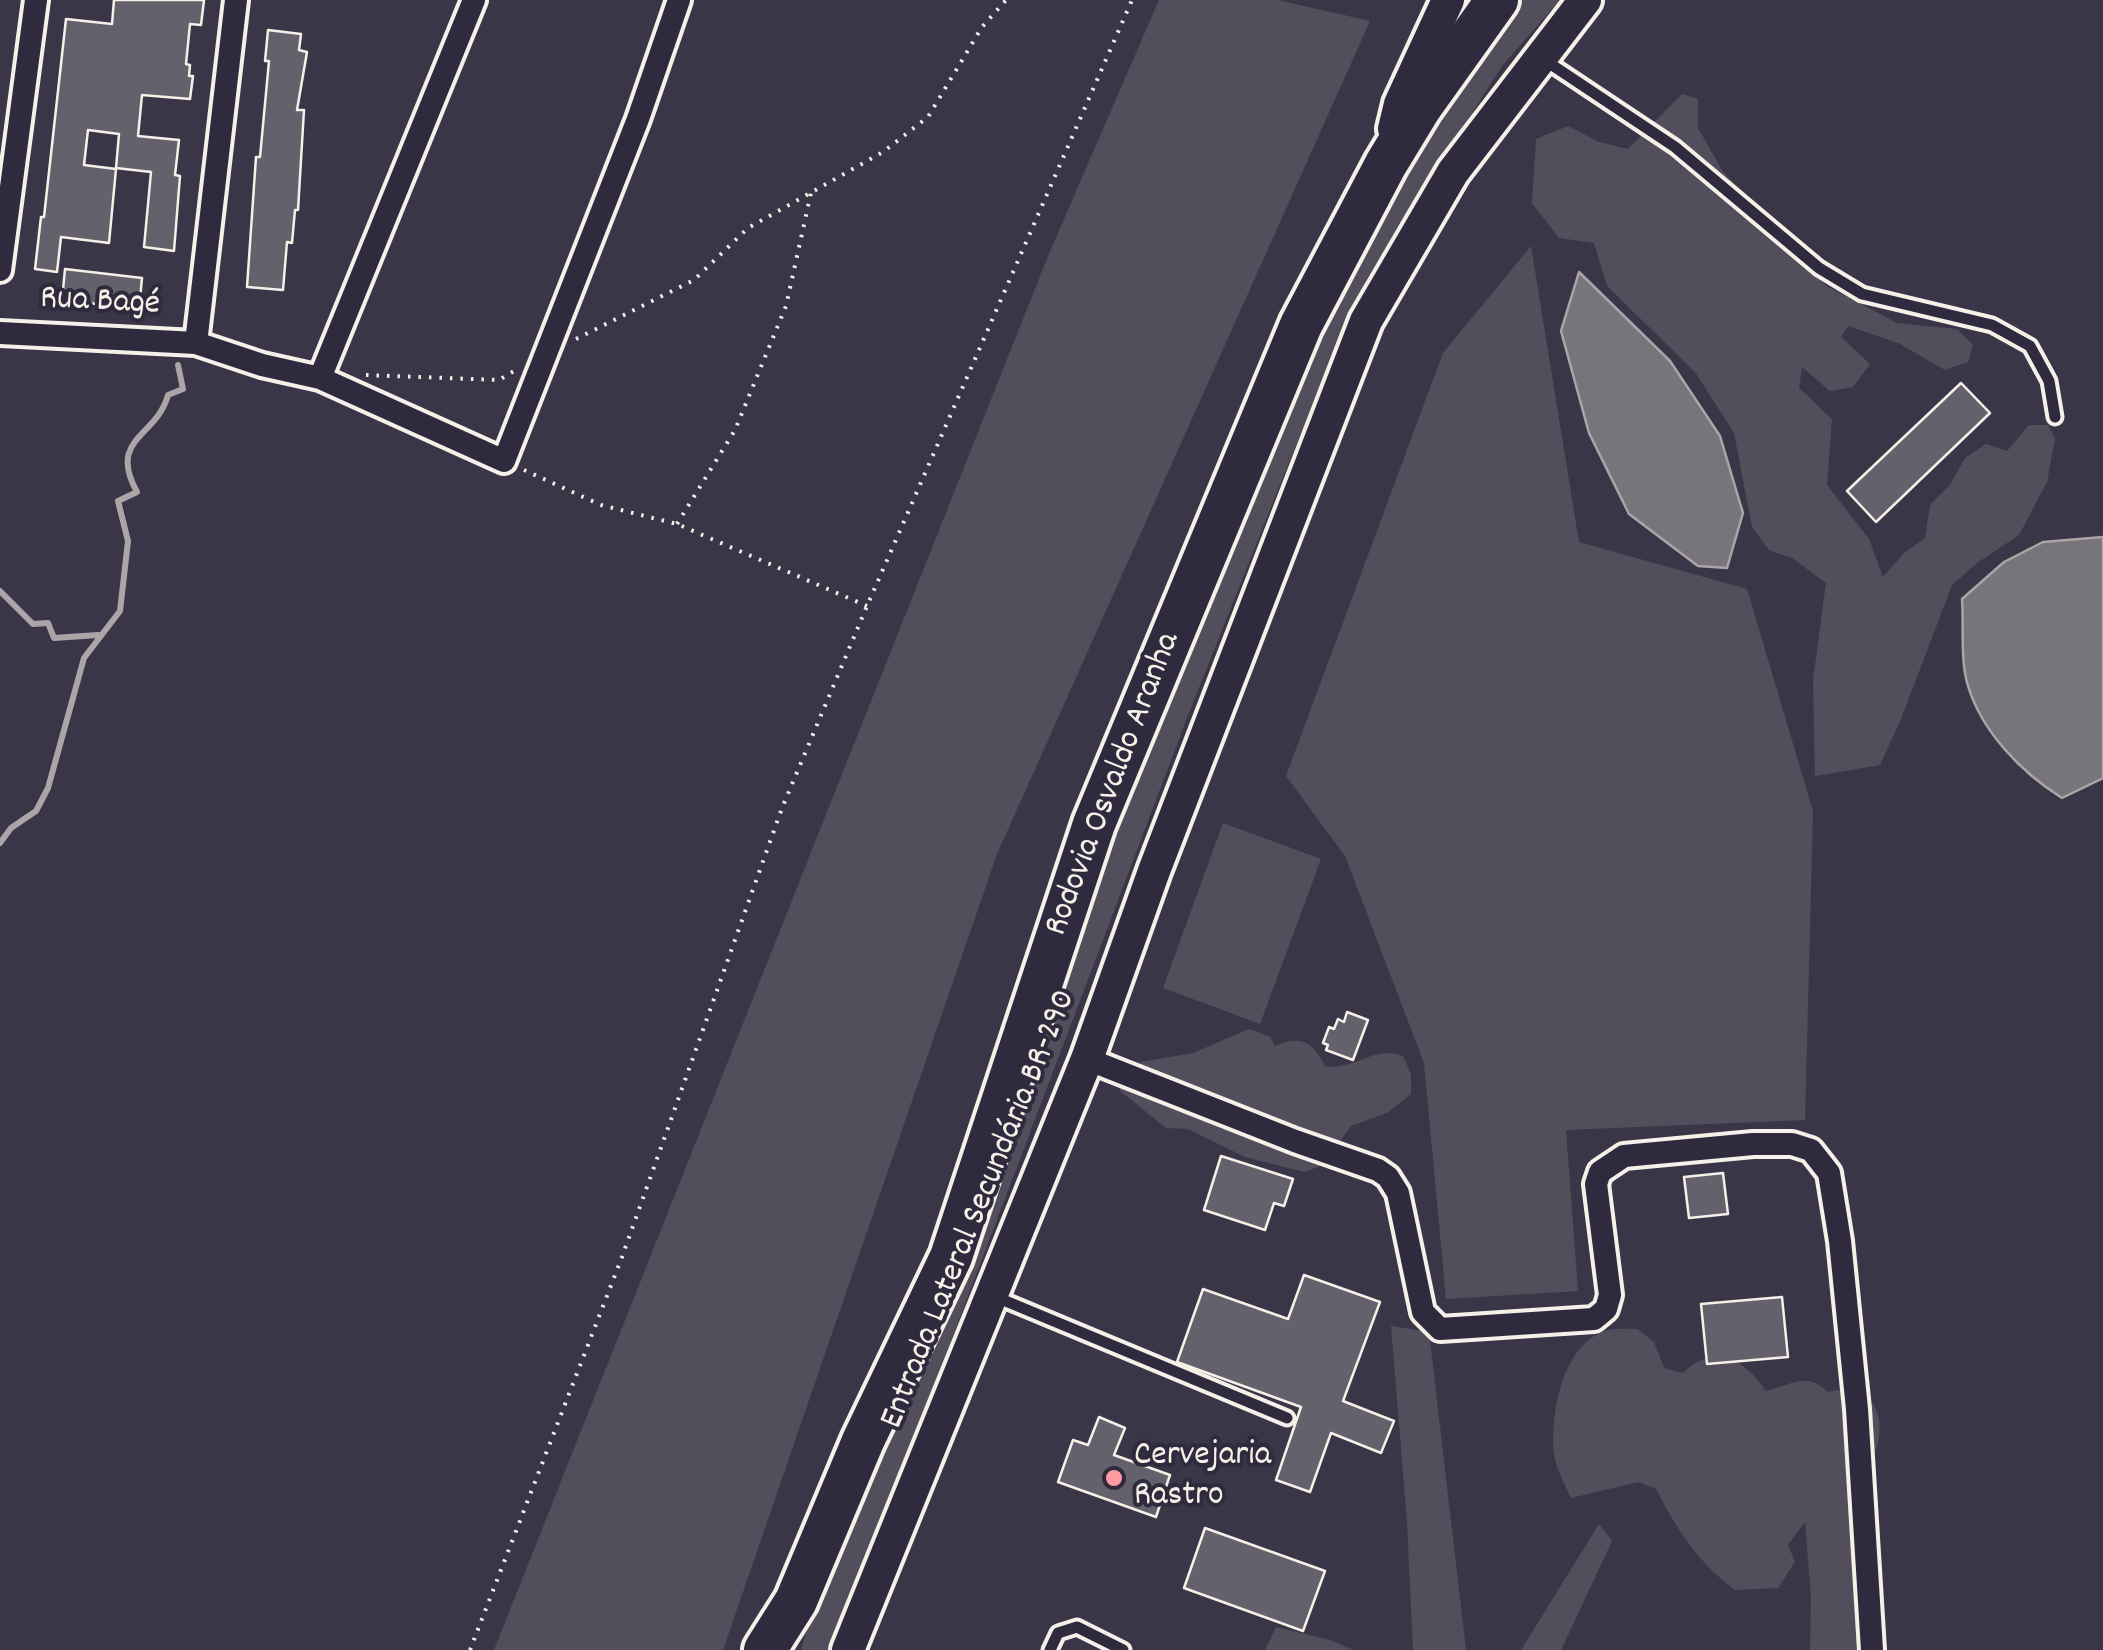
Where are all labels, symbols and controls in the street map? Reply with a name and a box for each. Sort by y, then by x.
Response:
street label: Rua Bagé [39,280,161,328]
street label: Rodovia Osvaldo Aranha [1038,627,1192,943]
street label: Entrada Lateral Secundária BR-290 [874,984,1088,1436]
place label: Cervejaria Rastro [1134,1437,1271,1519]
marker: Cervejaria Rastro [1103,1467,1125,1489]

